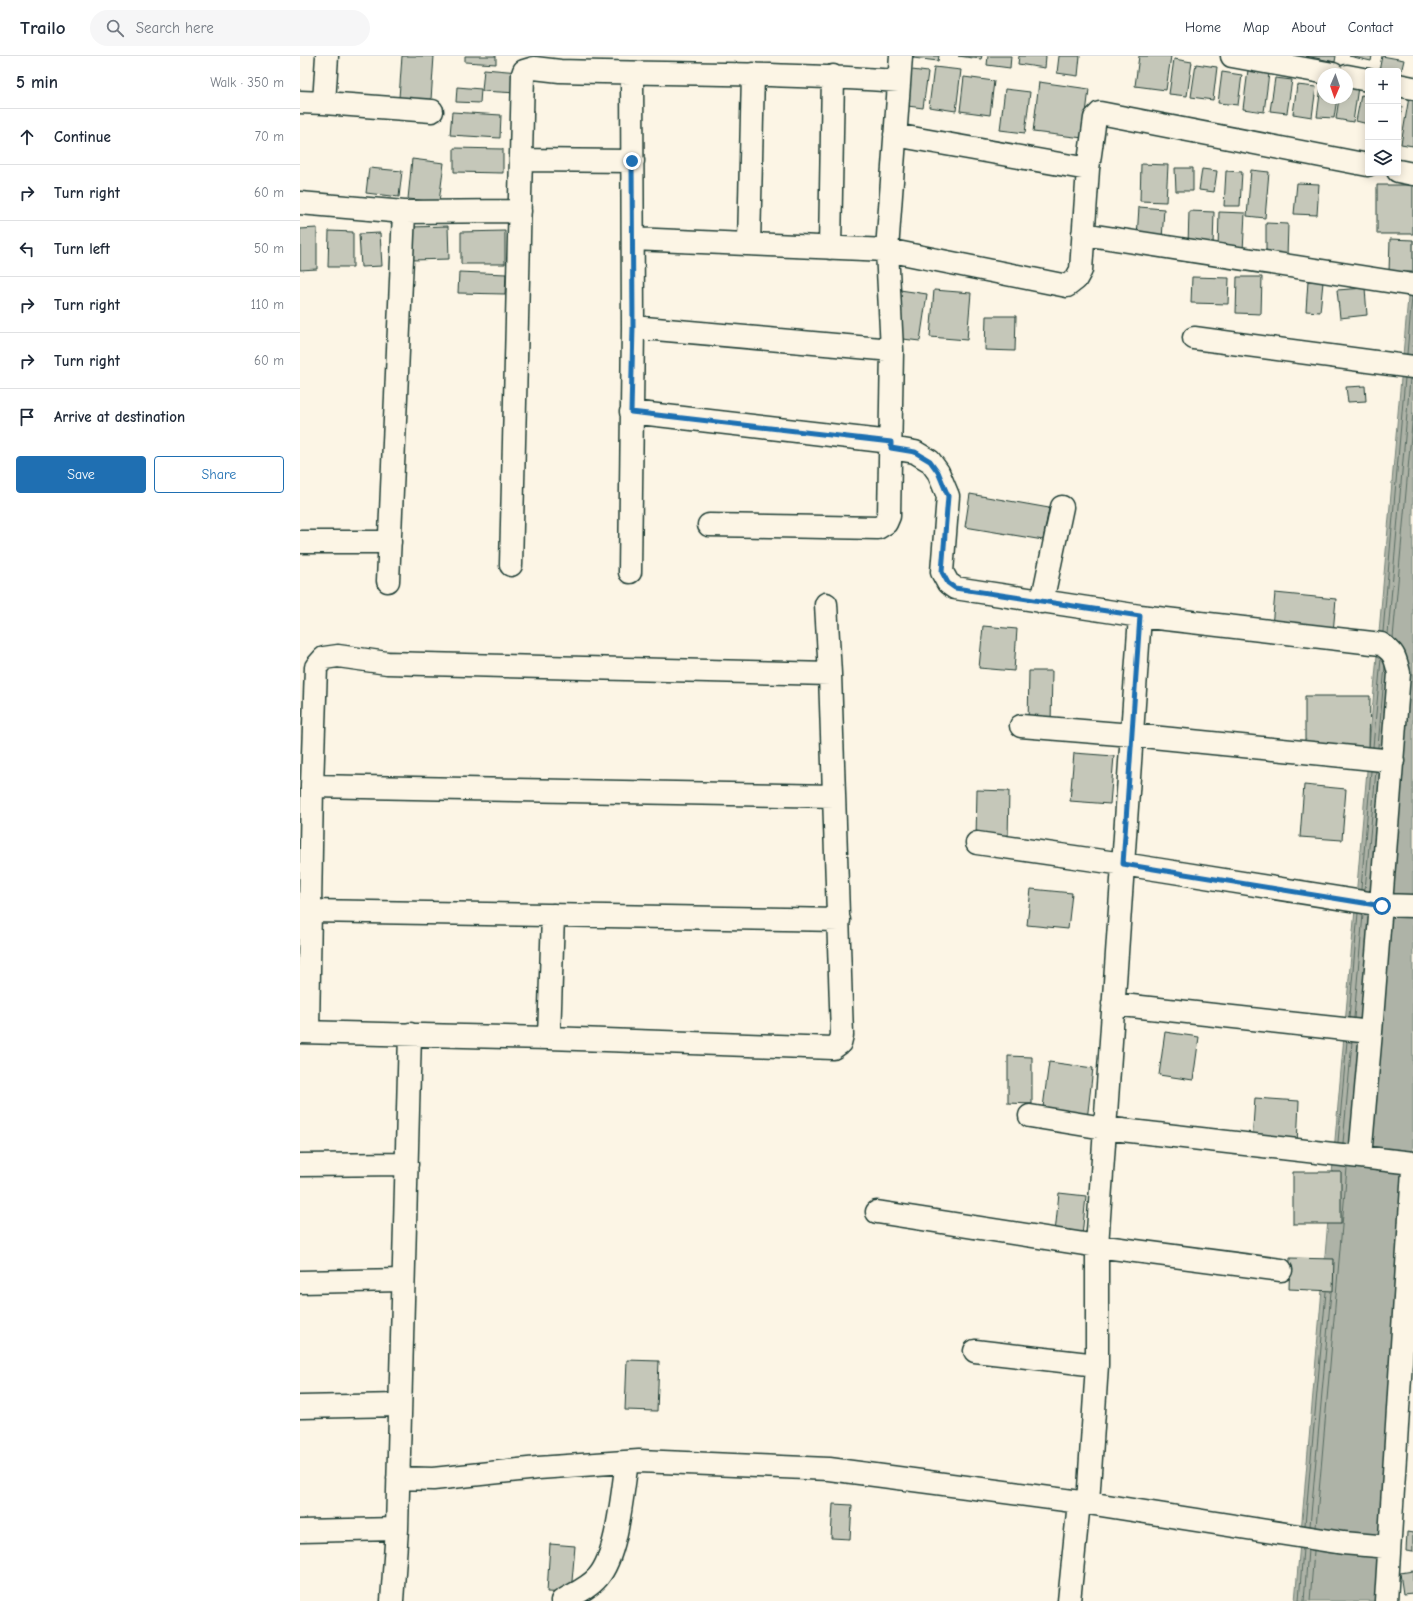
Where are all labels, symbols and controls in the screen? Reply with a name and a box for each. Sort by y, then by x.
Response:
search box [90,10,370,46]
text: Trailo [20,17,66,39]
icon: search [104,17,126,39]
text: Search here [136,19,214,37]
text: Home [1185,19,1221,36]
text: Map [1243,19,1269,36]
text: About [1291,19,1326,36]
text: Contact [1348,19,1393,36]
north arrow [1317,68,1353,104]
map controls [1365,68,1401,176]
button: + [1365,68,1401,104]
text: 5 min [16,73,58,92]
text: Walk · 350 m [210,75,284,90]
button: − [1365,104,1401,140]
icon: ahead [16,126,38,148]
text: Continue [54,128,111,146]
text: 70 m [255,129,284,144]
button: layers [1365,140,1401,176]
route end [623,152,641,170]
icon: right [16,182,38,204]
text: Turn right [54,184,120,202]
text: 60 m [254,185,284,200]
icon: left [16,238,38,260]
text: Turn left [54,240,110,258]
text: 50 m [254,241,284,256]
icon: right [16,294,38,316]
text: Turn right [54,296,120,314]
text: 110 m [251,297,284,312]
icon: right [16,350,38,372]
text: Turn right [54,352,120,370]
text: 60 m [254,353,284,368]
icon: arrive [16,406,38,428]
text: Arrive at destination [54,408,185,426]
button: Save [16,456,146,493]
button: Share [154,456,284,493]
route start [1373,897,1391,915]

